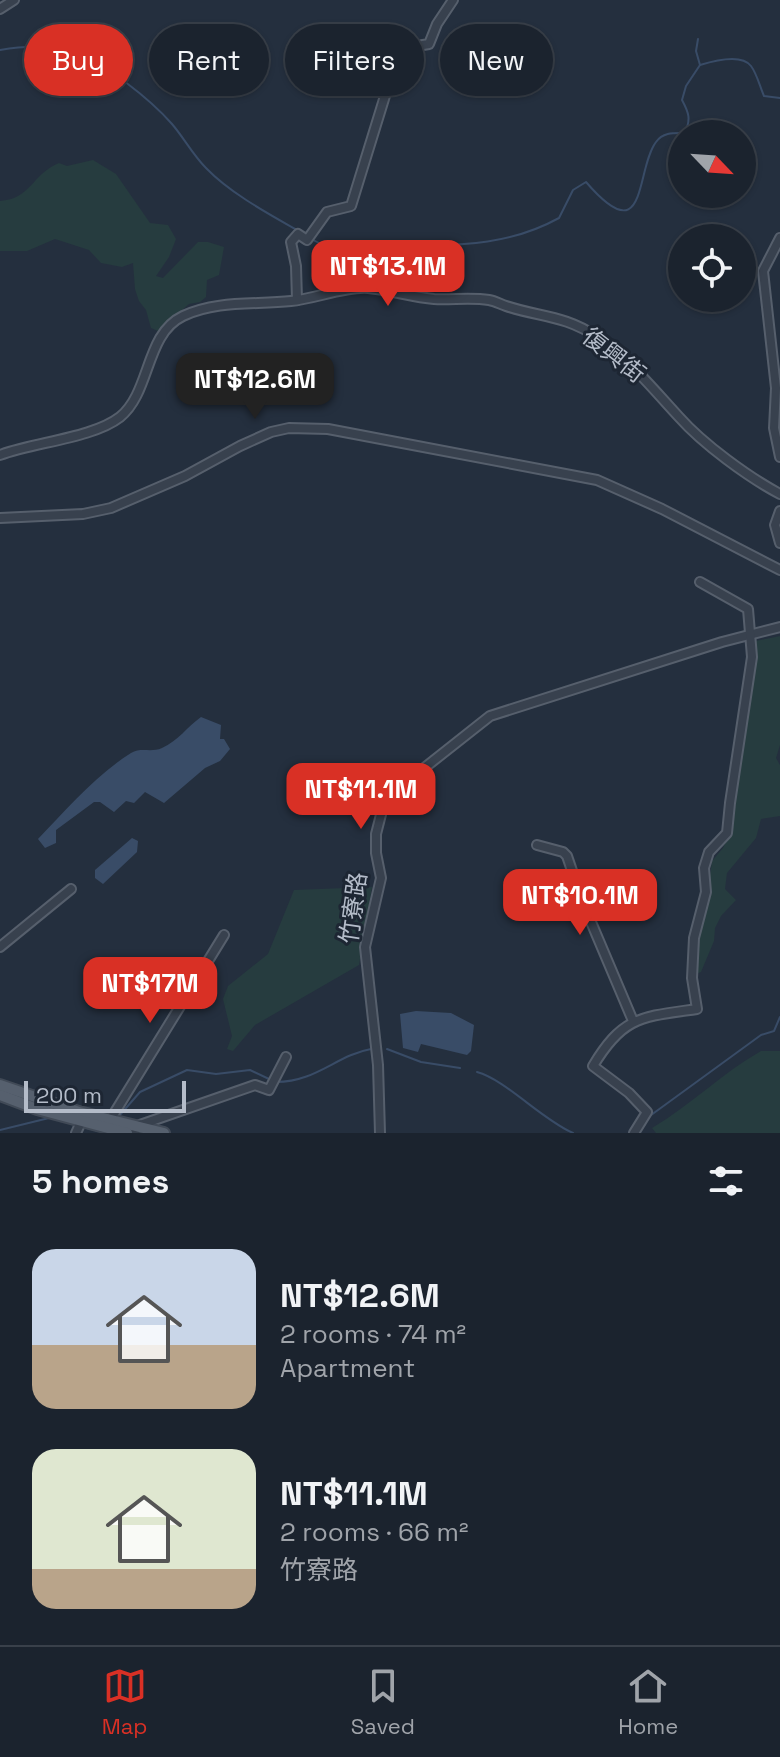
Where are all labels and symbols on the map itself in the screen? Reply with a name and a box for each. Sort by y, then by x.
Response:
north arrow [668,120,756,208]
pin: NT$13.1M [305,240,471,308]
street label: 復興街 [576,321,652,389]
pin: NT$12.6M [172,353,338,421]
pin: NT$11.1M [278,763,444,831]
pin: NT$10.1M [497,869,663,937]
street label: 竹寮路 [333,870,373,946]
pin: NT$17M [85,957,215,1025]
scale bar [24,1077,186,1113]

